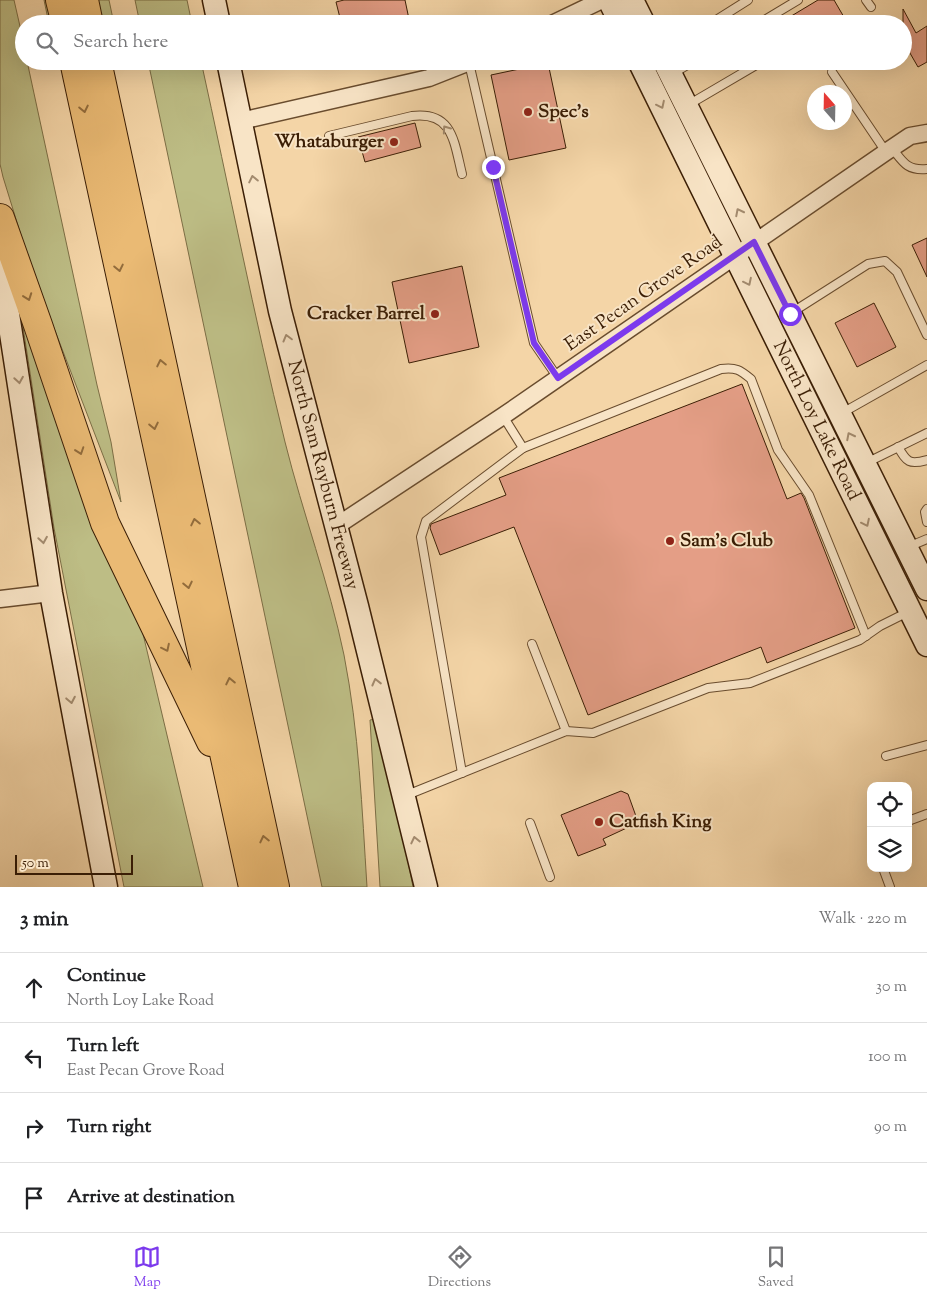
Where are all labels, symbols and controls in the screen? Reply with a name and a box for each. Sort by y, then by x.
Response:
search box [15,15,912,70]
icon: search [33,29,61,57]
text: Search here [73,29,168,56]
north arrow [807,85,852,130]
place label: Spec's [538,99,589,126]
one-way arrow [655,100,665,109]
one-way arrow [78,104,89,113]
marker: Spec's [522,106,534,118]
one-way arrow [443,125,452,135]
place label: Whataburger [275,129,385,156]
marker: Whataburger [388,136,400,148]
route end [482,156,505,179]
one-way arrow [248,175,258,184]
one-way arrow [735,208,745,217]
street label: East Pecan Grove Road [560,229,729,359]
one-way arrow [113,263,124,272]
one-way arrow [742,277,753,286]
one-way arrow [22,292,32,301]
place label: Cracker Barrel [307,301,426,328]
route start [779,303,802,326]
marker: Cracker Barrel [429,308,441,320]
one-way arrow [282,335,292,343]
street label: North Loy Lake Road [766,336,867,505]
street label: North Sam Rayburn Freeway [280,357,366,593]
one-way arrow [156,359,167,367]
one-way arrow [13,375,23,384]
one-way arrow [148,422,159,431]
one-way arrow [846,432,857,441]
one-way arrow [75,446,85,455]
one-way arrow [191,517,201,526]
one-way arrow [859,517,869,526]
place label: Sam's Club [680,528,773,555]
marker: Sam's Club [664,535,676,547]
one-way arrow [37,536,47,545]
one-way arrow [182,581,193,590]
one-way arrow [159,643,170,652]
one-way arrow [225,676,236,685]
one-way arrow [371,677,382,686]
one-way arrow [65,696,75,705]
map controls [867,782,912,872]
button: locate [867,782,912,827]
place label: Catfish King [609,809,712,836]
marker: Catfish King [593,816,605,828]
button: layers [867,827,912,872]
one-way arrow [259,835,270,844]
one-way arrow [410,835,421,844]
scale bar [15,852,132,875]
text: 50 m [22,854,49,874]
text: 3 min [20,905,69,935]
text: Walk · 220 m [819,908,907,931]
text: Continue [67,963,146,990]
icon: ahead [20,974,48,1002]
text: 30 m [876,976,907,999]
text: North Loy Lake Road [67,990,214,1013]
text: Turn left [67,1033,139,1060]
icon: left [20,1044,48,1072]
text: 100 m [868,1046,907,1069]
text: East Pecan Grove Road [67,1060,225,1083]
icon: right [20,1114,48,1142]
text: Turn right [67,1114,151,1141]
text: 90 m [874,1116,907,1139]
icon: arrive [20,1184,48,1212]
text: Arrive at destination [67,1184,235,1211]
tab: Map [133,1243,161,1293]
tab: Directions [428,1243,491,1293]
tab: Saved [758,1243,794,1293]

